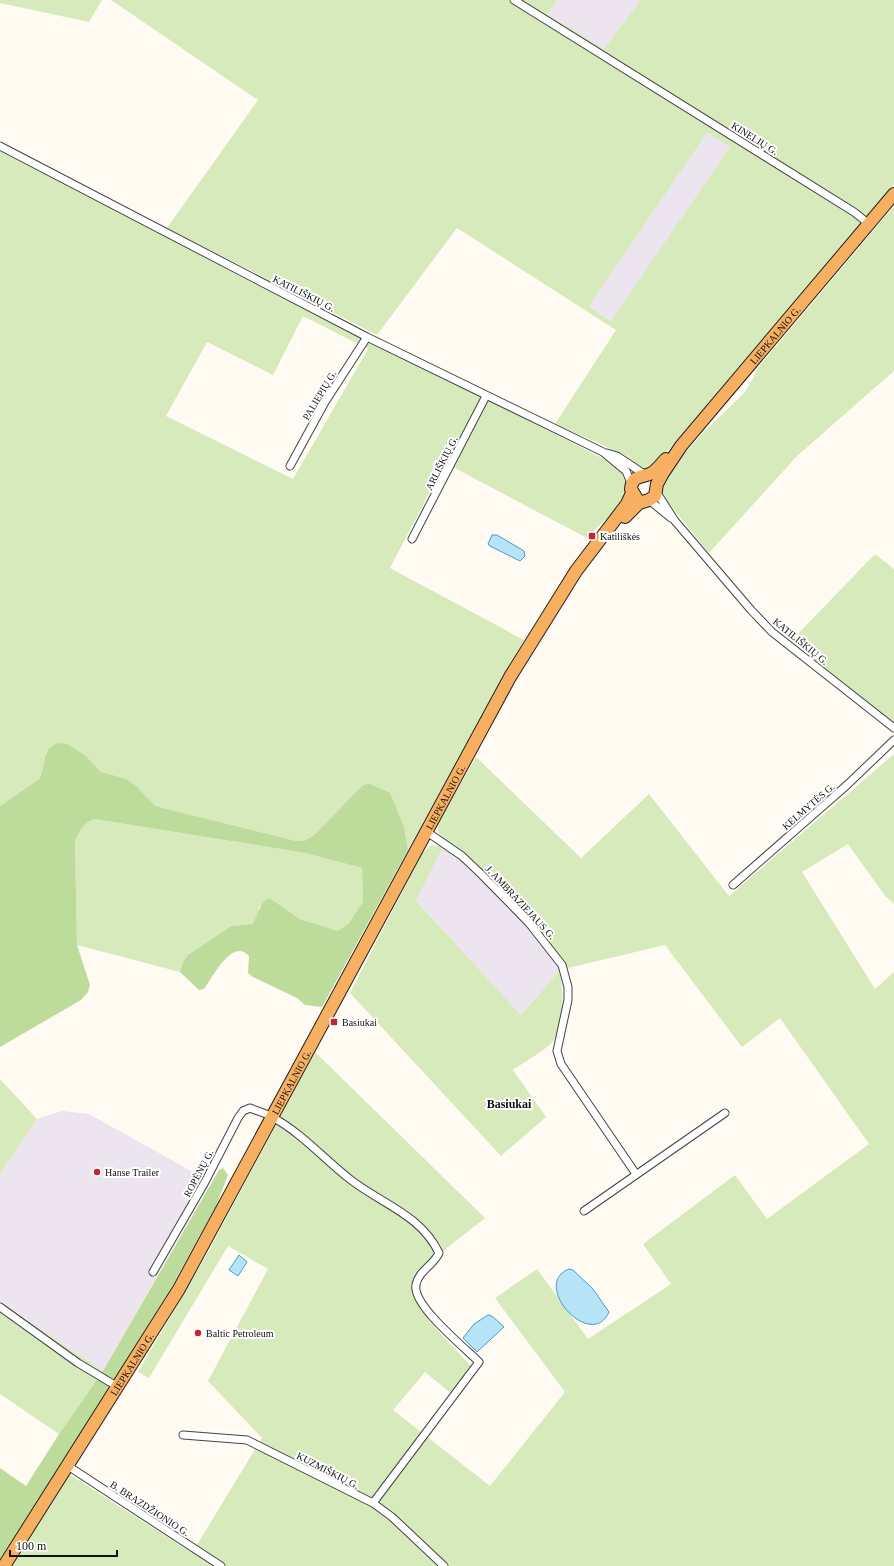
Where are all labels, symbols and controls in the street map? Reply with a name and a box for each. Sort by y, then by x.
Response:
street label: KINELIŲ G. [729,120,780,157]
street label: KATILIŠKIŲ G. [271,273,336,314]
street label: LIEPKALNIO G. [748,304,803,366]
street label: PALIEPIŲ G. [300,369,338,422]
street label: ARLIŠKIŲ G. [423,434,460,492]
marker: Katiliškės [587,531,597,541]
place label: Katiliškės [600,531,640,542]
street label: KATILIŠKIŲ G. [771,616,830,667]
street label: LIEPKALNIO G. [424,763,467,831]
street label: KELMYTĖS G. [780,781,837,832]
street label: J. AMBRAZIEJAUS G. [484,863,558,941]
marker: Basiukai [329,1017,339,1027]
place label: Basiukai [342,1017,377,1028]
street label: LIEPKALNIO G. [269,1048,313,1116]
district label: Basiukai [487,1097,532,1111]
street label: ROPĖNŲ G. [181,1148,216,1199]
marker: Hanse Trailer [92,1167,102,1177]
place label: Hanse Trailer [105,1167,160,1178]
marker: Baltic Petroleum [193,1328,203,1338]
place label: Baltic Petroleum [206,1328,274,1339]
street label: LIEPKALNIO G. [108,1331,156,1397]
street label: KUZMIŠKIŲ G. [295,1450,361,1491]
street label: B. BRAZDŽIONIO G. [108,1479,191,1538]
scale bar [10,1532,117,1558]
text: 100 m [16,1539,47,1553]

